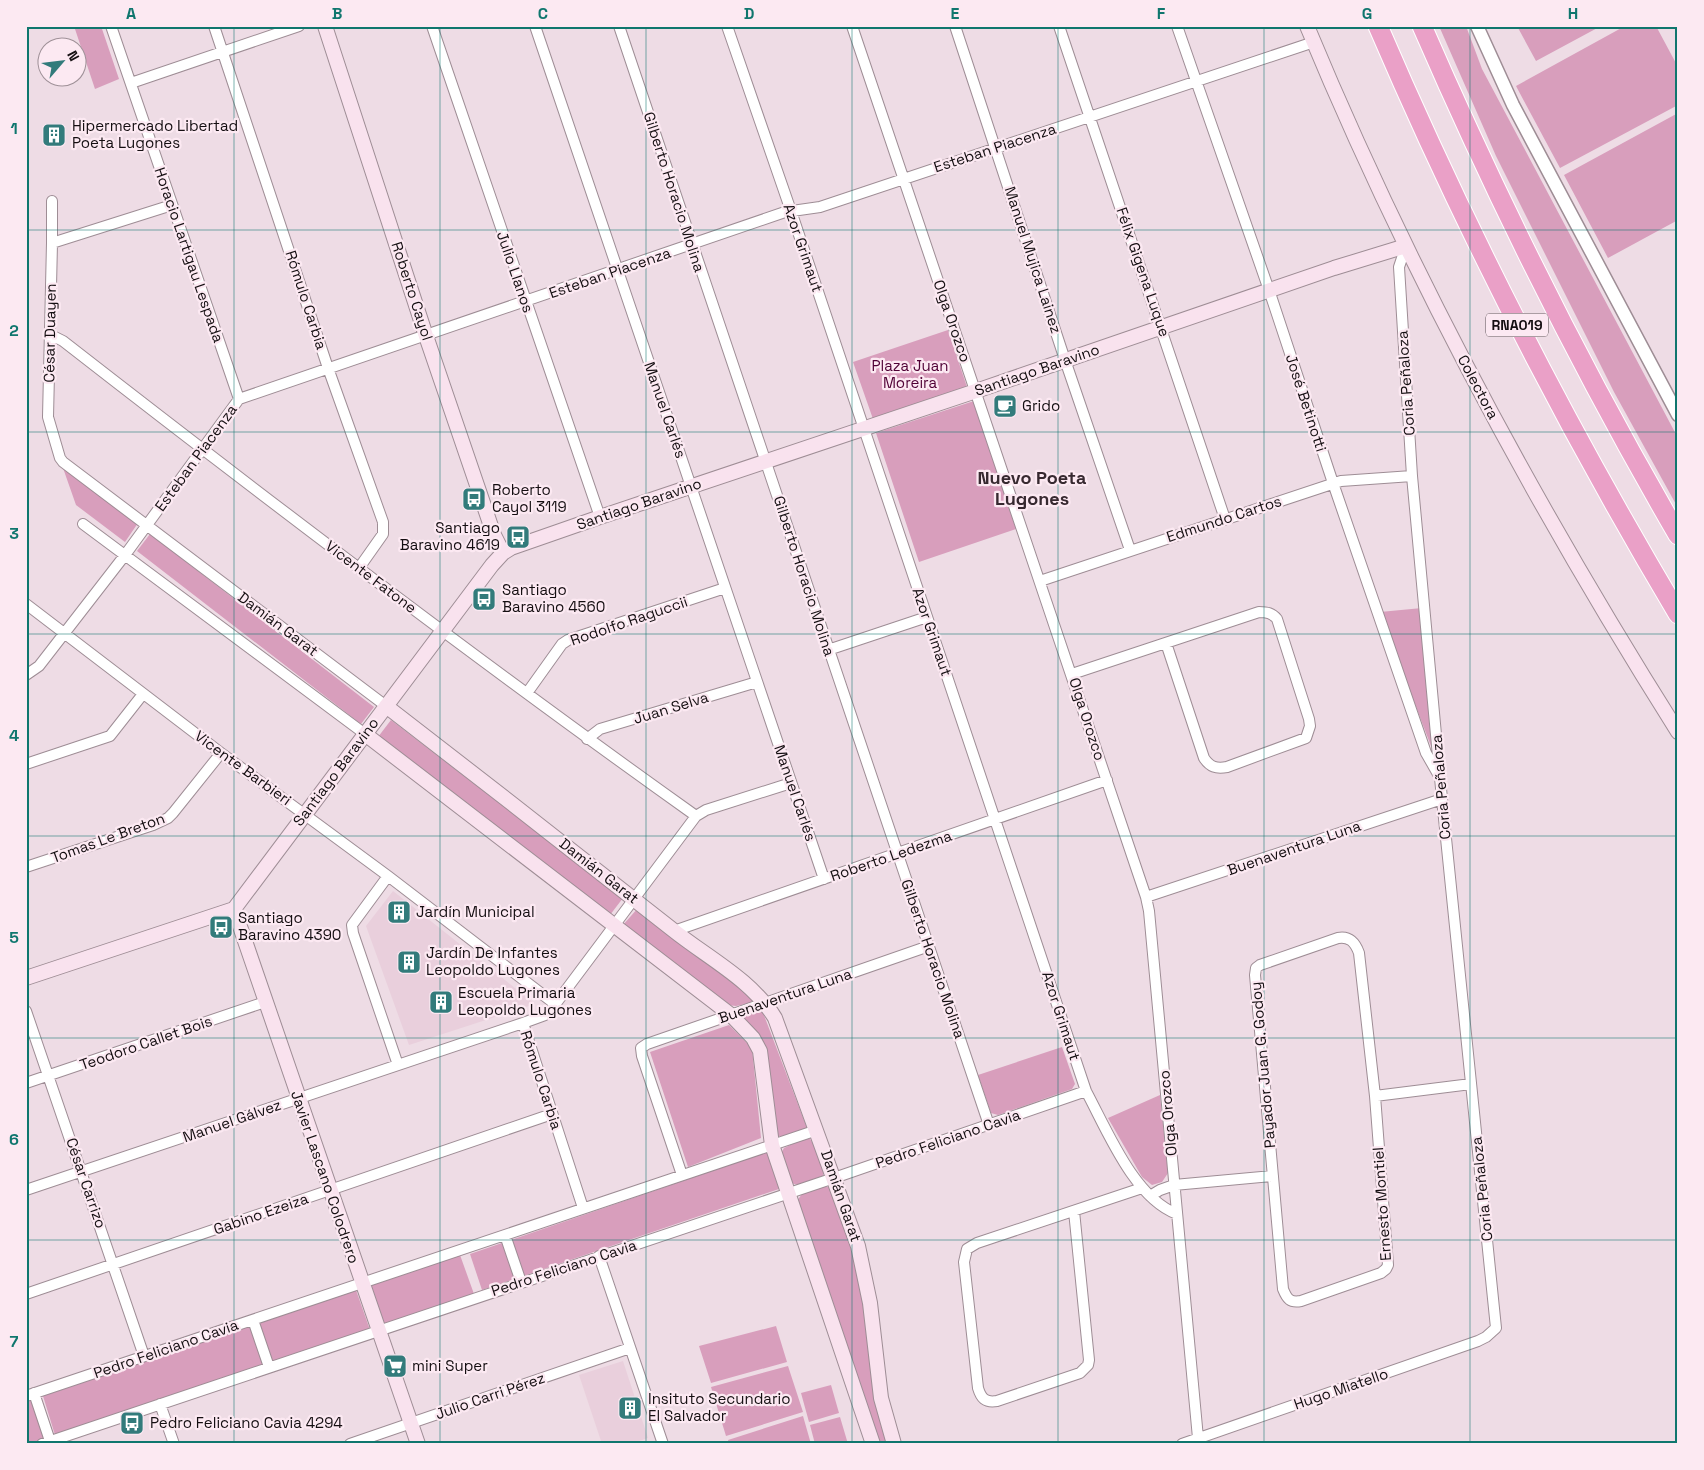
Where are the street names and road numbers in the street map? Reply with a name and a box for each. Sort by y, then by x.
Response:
street label: Gilberto Horacio Molina [640,109,709,275]
street label: Esteban Piacenza [931,119,1059,176]
street label: Horacio Lartigau Lespada [151,165,229,345]
street label: Manuel Mujica Lainez [1001,184,1066,336]
street label: Azor Grimaut [779,201,828,295]
street label: Félix Gigena Luque [1112,205,1175,339]
street label: Julio Llanos [493,229,538,315]
street label: Roberto Cayol [388,239,437,343]
street label: Esteban Piacenza [546,243,674,302]
street label: Rómulo Carbia [281,248,332,352]
street label: Olga Orozco [929,277,975,365]
street label: César Duayen [39,283,60,383]
road number: RNA019 [1486,314,1548,336]
street label: Coria Peñaloza [1392,330,1419,436]
street label: Santiago Baravino [972,339,1102,400]
street label: Colectora [1454,351,1503,422]
street label: José Betinotti [1282,352,1331,454]
street label: Manuel Carlés [640,359,691,461]
street label: Esteban Piacenza [150,400,241,515]
street label: Santiago Baravino [574,473,704,534]
street label: Edmundo Cartos [1164,491,1284,546]
street label: Gilberto Horacio Molina [770,493,839,659]
street label: Vicente Fatone [322,536,421,617]
street label: Azor Grimaut [908,585,957,679]
street label: Damián Garat [234,587,322,660]
street label: Rodolfo Raguccii [568,592,690,649]
street label: Olga Orozco [1065,675,1110,763]
street label: Juan Selva [631,687,711,728]
street label: Santiago Baravino [289,714,383,830]
street label: Vicente Barbieri [191,726,295,809]
street label: Coria Peñaloza [1426,733,1455,840]
street label: Manuel Carlés [770,742,821,844]
street label: Tomas Le Breton [48,808,167,867]
street label: Buenaventura Luna [1224,816,1364,879]
street label: Roberto Ledezma [828,826,954,885]
street label: Damián Garat [556,834,643,908]
street label: Gilberto Horacio Molina [897,877,970,1041]
street label: Buenaventura Luna [715,964,855,1027]
street label: Azor Grimaut [1038,969,1085,1063]
street label: Payador Juan G. Godoy [1246,981,1279,1149]
street label: Teodoro Callet Bois [77,1011,215,1074]
street label: Rómulo Carbia [516,1028,567,1132]
street label: Olga Orozco [1154,1069,1181,1157]
street label: Javier Lascano Colodrero [287,1088,364,1266]
street label: Manuel Gálvez [180,1095,283,1146]
street label: Pedro Feliciano Cavia [873,1105,1023,1172]
street label: César Carrizo [62,1135,111,1231]
street label: Coria Peñaloza [1467,1135,1496,1242]
street label: Ernesto Montiel [1368,1146,1395,1262]
street label: Damián Garat [817,1147,866,1244]
street label: Gabino Ezeiza [211,1188,311,1239]
street label: Pedro Feliciano Cavia [489,1235,639,1300]
street label: Pedro Feliciano Cavia [91,1315,241,1382]
street label: Hugo Miatello [1291,1363,1391,1414]
street label: Julio Carri Pérez [432,1368,547,1423]

